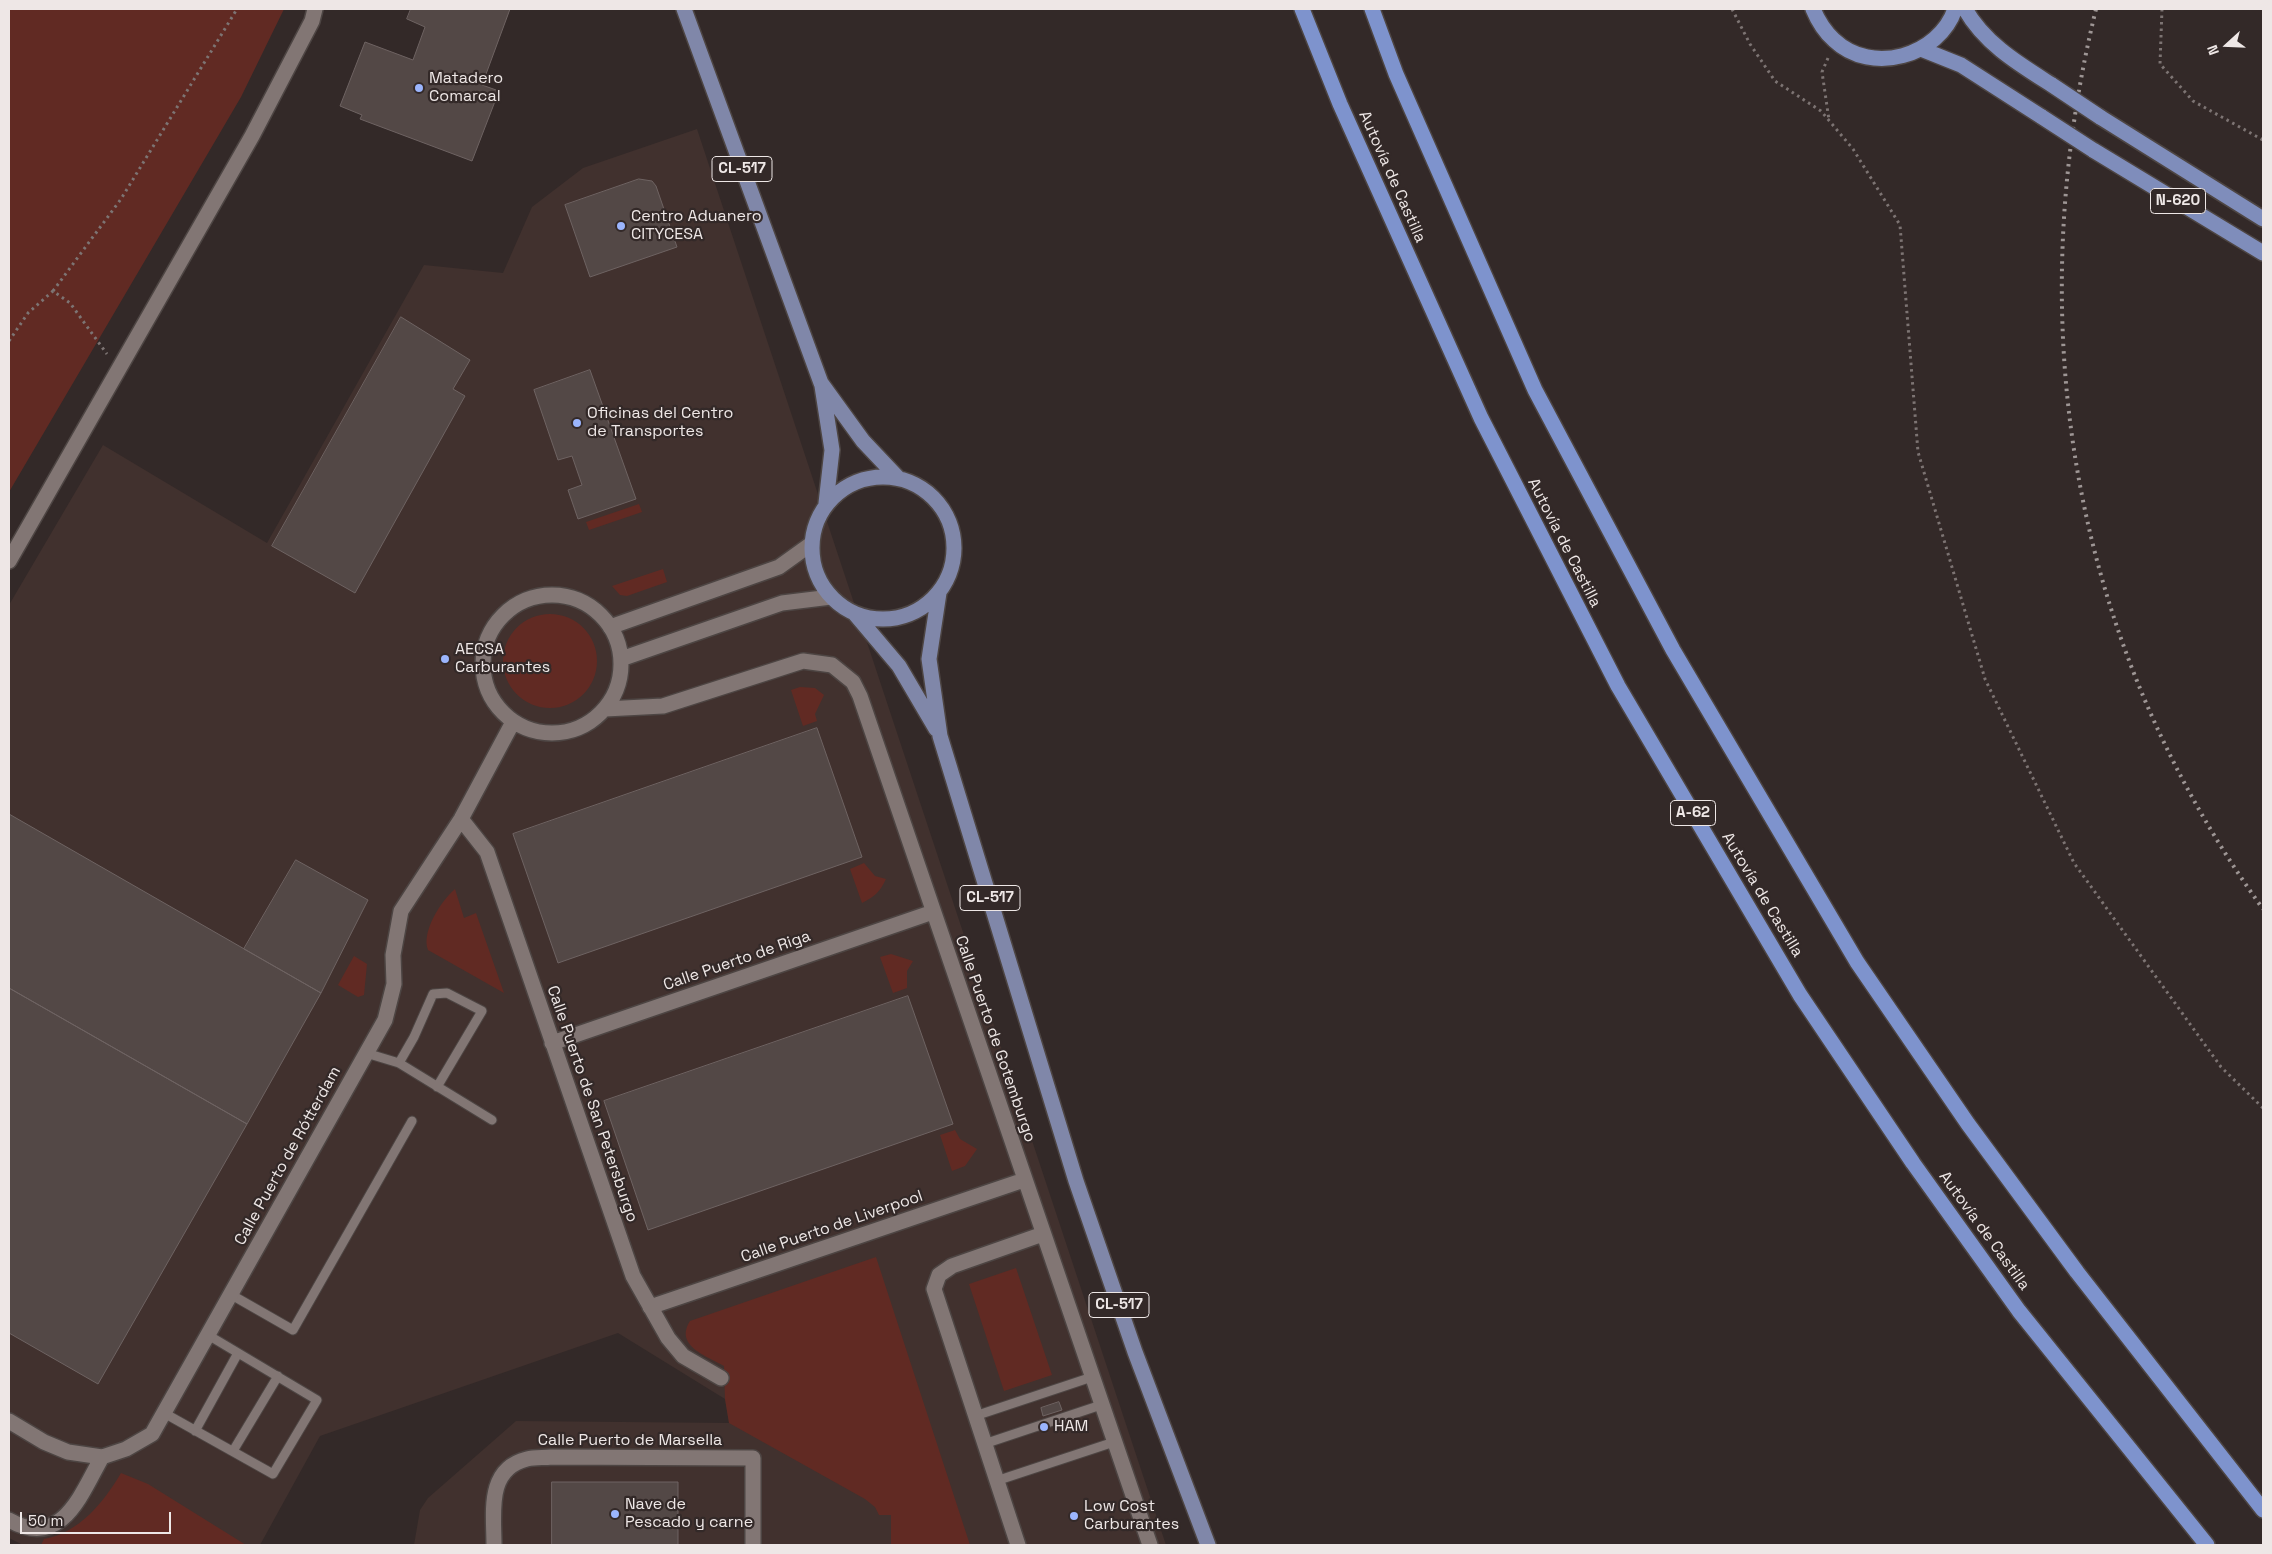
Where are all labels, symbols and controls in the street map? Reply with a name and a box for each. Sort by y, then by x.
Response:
north arrow [2202,20,2252,70]
text: N [2203,43,2223,58]
place label: Matadero Comarcal [429,69,503,107]
marker: Matadero Comarcal [413,82,425,94]
street label: Autovía de Castilla [1354,108,1430,246]
road number: CL-517 [712,156,772,182]
road number: N-620 [2150,188,2206,214]
place label: Centro Aduanero CITYCESA [631,207,762,245]
marker: Centro Aduanero CITYCESA [615,220,627,232]
place label: Oficinas del Centro de Transportes [587,404,733,442]
marker: Oficinas del Centro de Transportes [571,417,583,429]
street label: Autovía de Castilla [1523,475,1605,611]
place label: AECSA Carburantes [455,640,550,678]
marker: AECSA Carburantes [439,653,451,665]
road number: A-62 [1670,800,1716,826]
street label: Autovía de Castilla [1717,829,1807,961]
road number: CL-517 [960,886,1020,910]
street label: Calle Puerto de Riga [661,927,813,995]
street label: Calle Puerto de Gotemburgo [951,933,1039,1145]
street label: Calle Puerto de San Petersburgo [542,983,642,1225]
street label: Calle Puerto de Rótterdam [231,1063,345,1249]
street label: Autovía de Castilla [1934,1168,2034,1294]
street label: Calle Puerto de Liverpool [738,1187,926,1267]
road number: CL-517 [1089,1292,1149,1318]
place label: HAM [1054,1417,1088,1437]
marker: HAM [1038,1421,1050,1433]
street label: Calle Puerto de Marsella [538,1431,722,1451]
place label: Nave de Pescado y carne [625,1495,753,1533]
place label: Low Cost Carburantes [1084,1497,1179,1535]
scale bar [22,1502,174,1534]
marker: Nave de Pescado y carne [609,1508,621,1520]
marker: Low Cost Carburantes [1068,1510,1080,1522]
text: 50 m [28,1511,63,1530]

